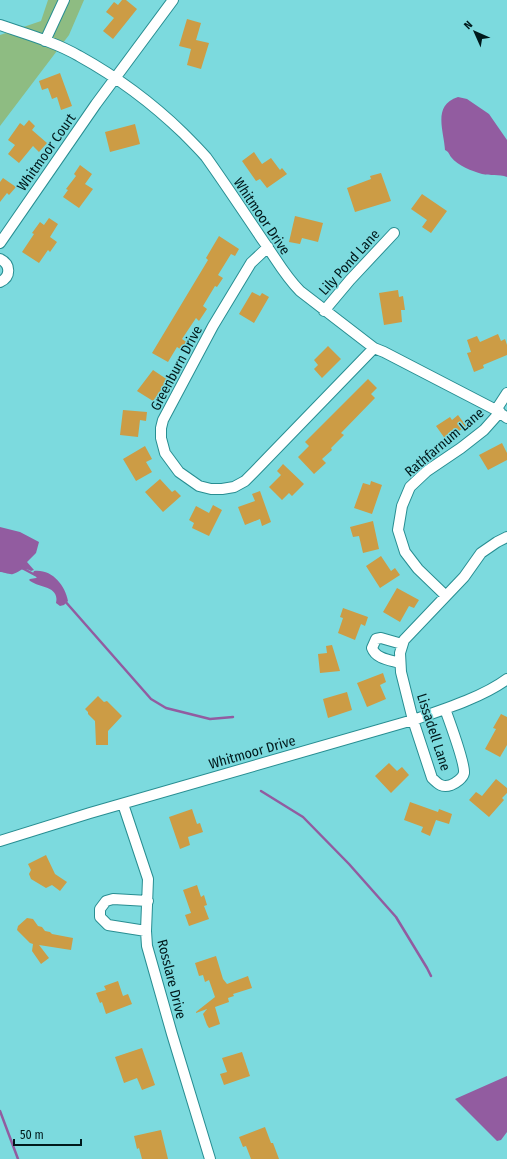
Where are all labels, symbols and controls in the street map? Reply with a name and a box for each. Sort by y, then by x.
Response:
north arrow [455,12,495,52]
text: N [461,18,475,32]
street label: Whitmoor Court [13,110,80,194]
street label: Whitmoor Drive [230,175,294,258]
street label: Lily Pond Lane [315,226,383,299]
street label: Greenburn Drive [147,323,206,414]
street label: Rathfarnum Lane [401,404,487,480]
street label: Lissadell Lane [413,691,454,773]
street label: Whitmoor Drive [207,732,297,773]
street label: Rosslare Drive [153,938,190,1021]
scale bar [14,1121,81,1147]
text: 50 m [20,1128,44,1142]

